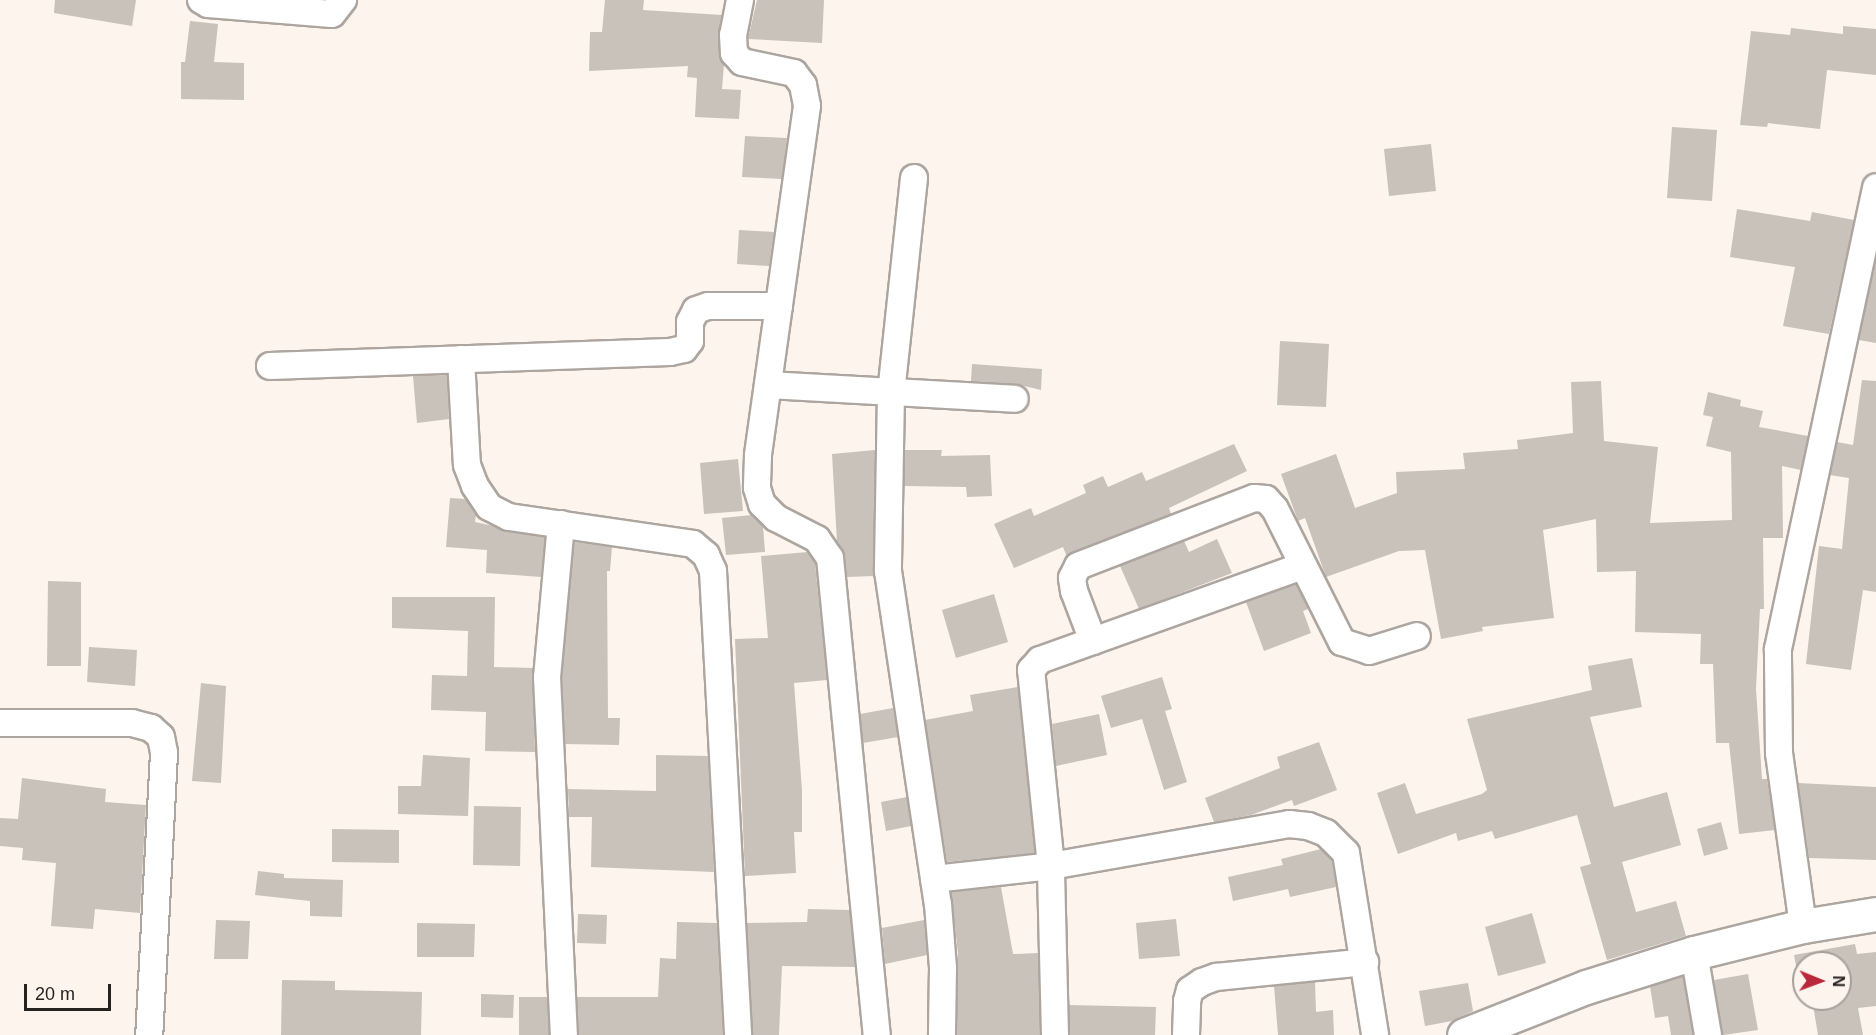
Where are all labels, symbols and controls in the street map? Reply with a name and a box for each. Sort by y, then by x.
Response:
north arrow [1792,951,1852,1011]
scale bar [27,972,114,1010]
text: N [1830,975,1847,987]
text: 20 m [35,984,75,1004]

